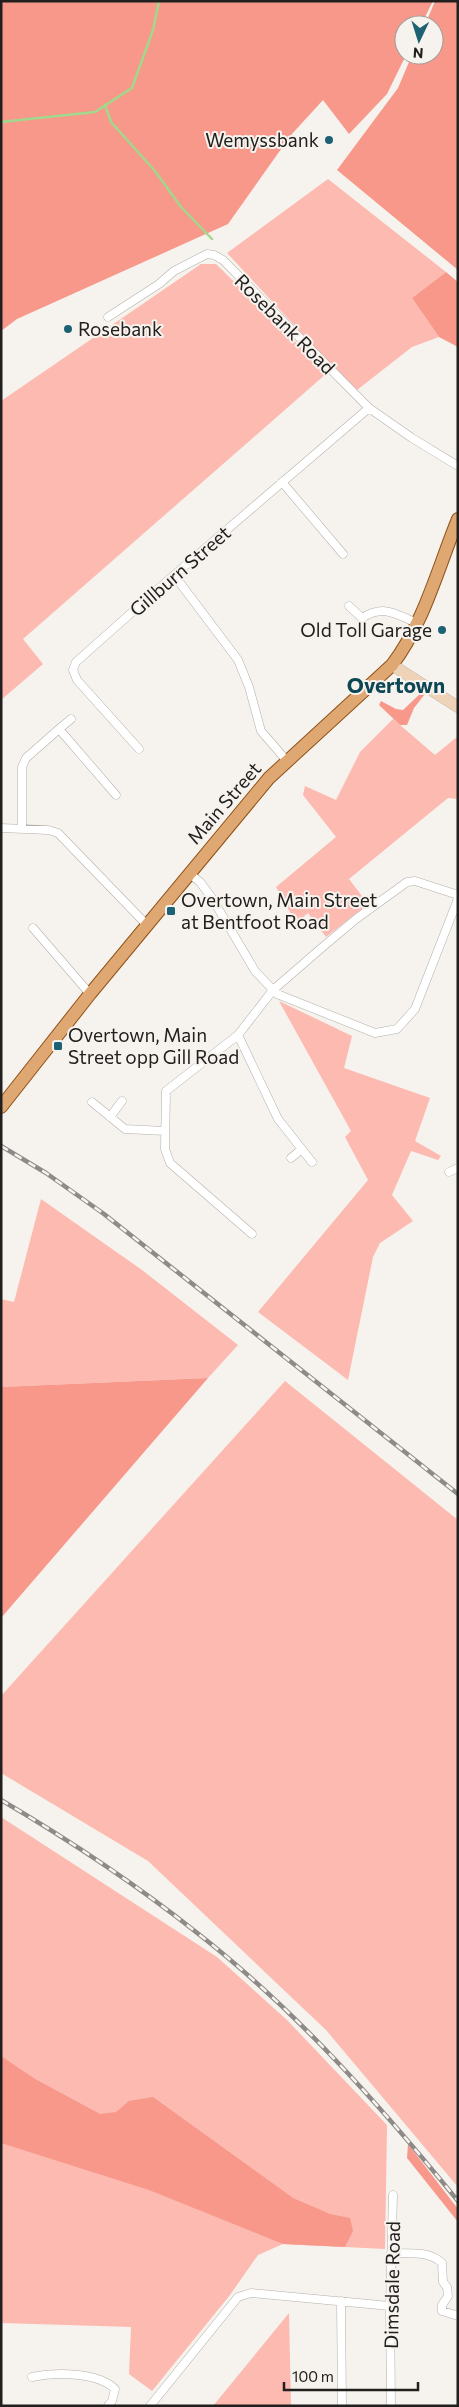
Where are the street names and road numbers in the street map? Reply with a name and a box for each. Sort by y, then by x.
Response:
street label: Rosebank Road [230,269,340,379]
street label: Gillburn Street [125,520,235,621]
street label: Main Street [182,757,266,848]
street label: Dimsdale Road [379,2221,404,2349]

